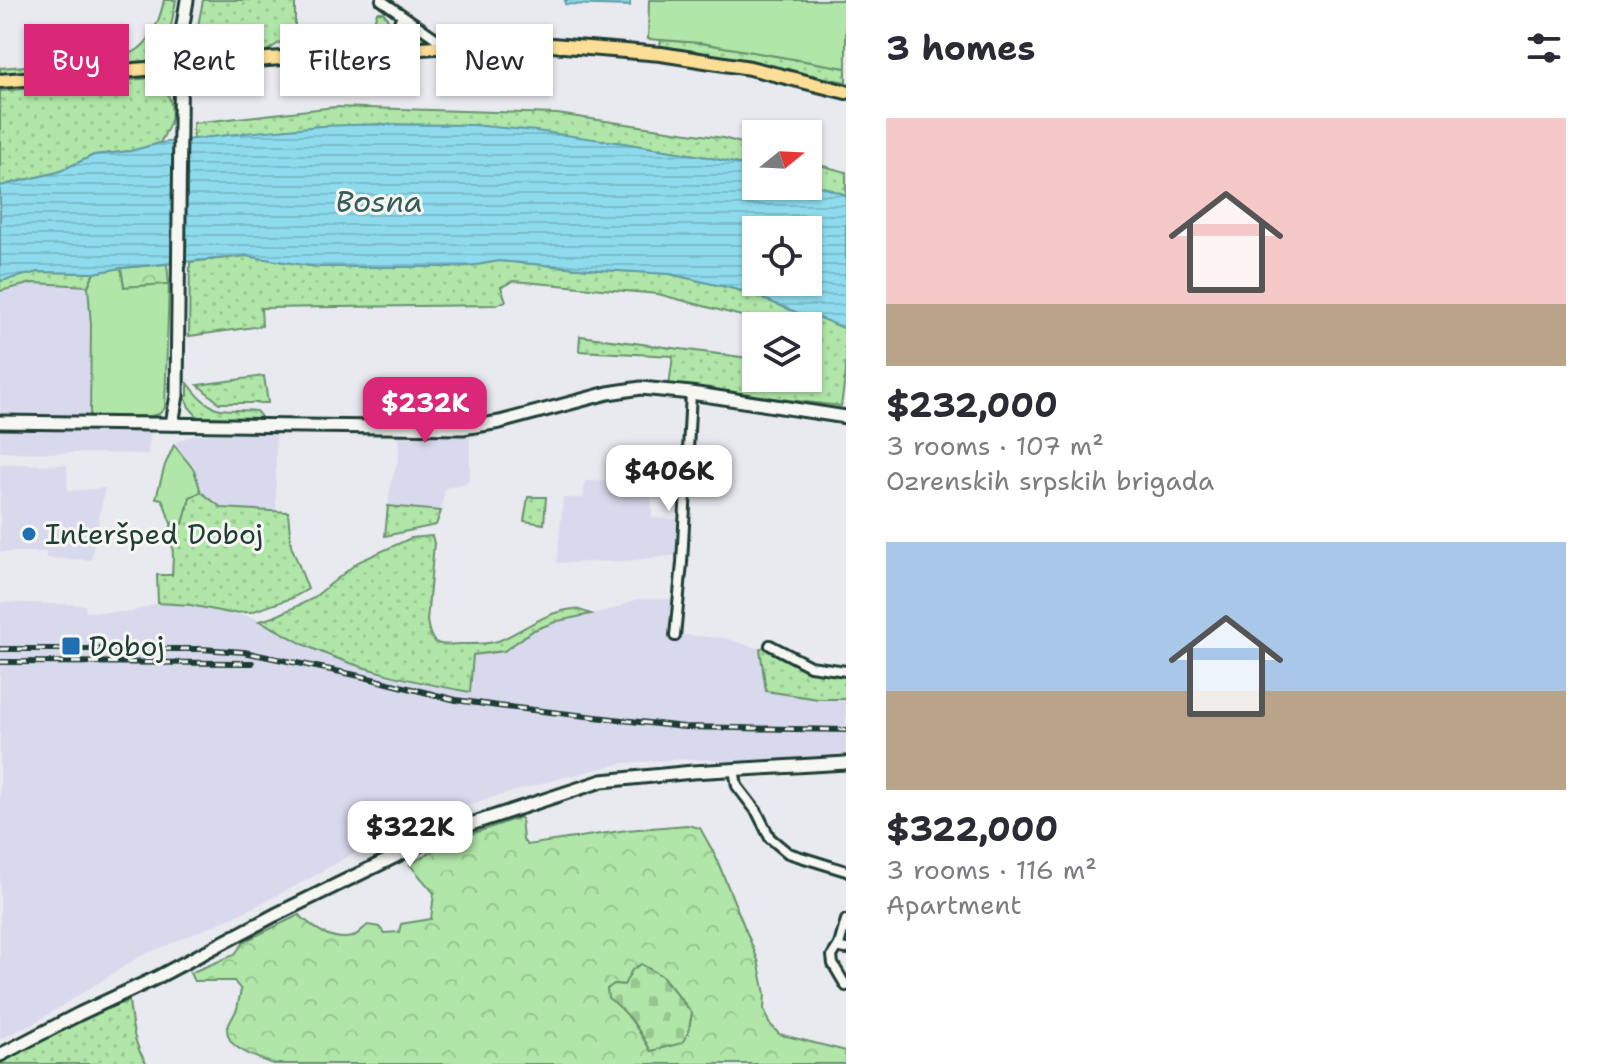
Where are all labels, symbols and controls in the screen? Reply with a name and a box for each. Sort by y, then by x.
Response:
chip: Buy [24,24,129,96]
chip: Rent [145,24,264,96]
chip: Filters [280,24,420,96]
chip: New [436,24,553,96]
text: 3 homes [886,25,1035,71]
icon: filters [1522,26,1566,70]
north arrow [742,120,822,200]
map controls [742,120,822,392]
icon: home [1154,170,1298,314]
water label: Bosna [335,181,423,222]
button: locate [742,216,822,296]
button: layers [742,312,822,392]
pin: $232K [369,377,481,445]
text: $232,000 [886,382,1058,428]
text: $232K [381,385,469,420]
text: 3 rooms · 107 m² [886,428,1104,463]
pin: $406K [613,445,725,513]
text: $406K [624,453,714,488]
text: Ozrenskih srpskih brigada [886,463,1214,498]
place label: Interšped Doboj [45,515,263,553]
marker: Interšped Doboj [20,525,38,543]
icon: home [1154,594,1298,738]
place label: Doboj [89,627,165,665]
marker: Doboj [60,635,82,657]
pin: $322K [354,801,466,869]
text: $322,000 [886,806,1058,852]
text: $322K [366,809,454,844]
text: 3 rooms · 116 m² [886,852,1097,887]
text: Apartment [886,887,1022,922]

